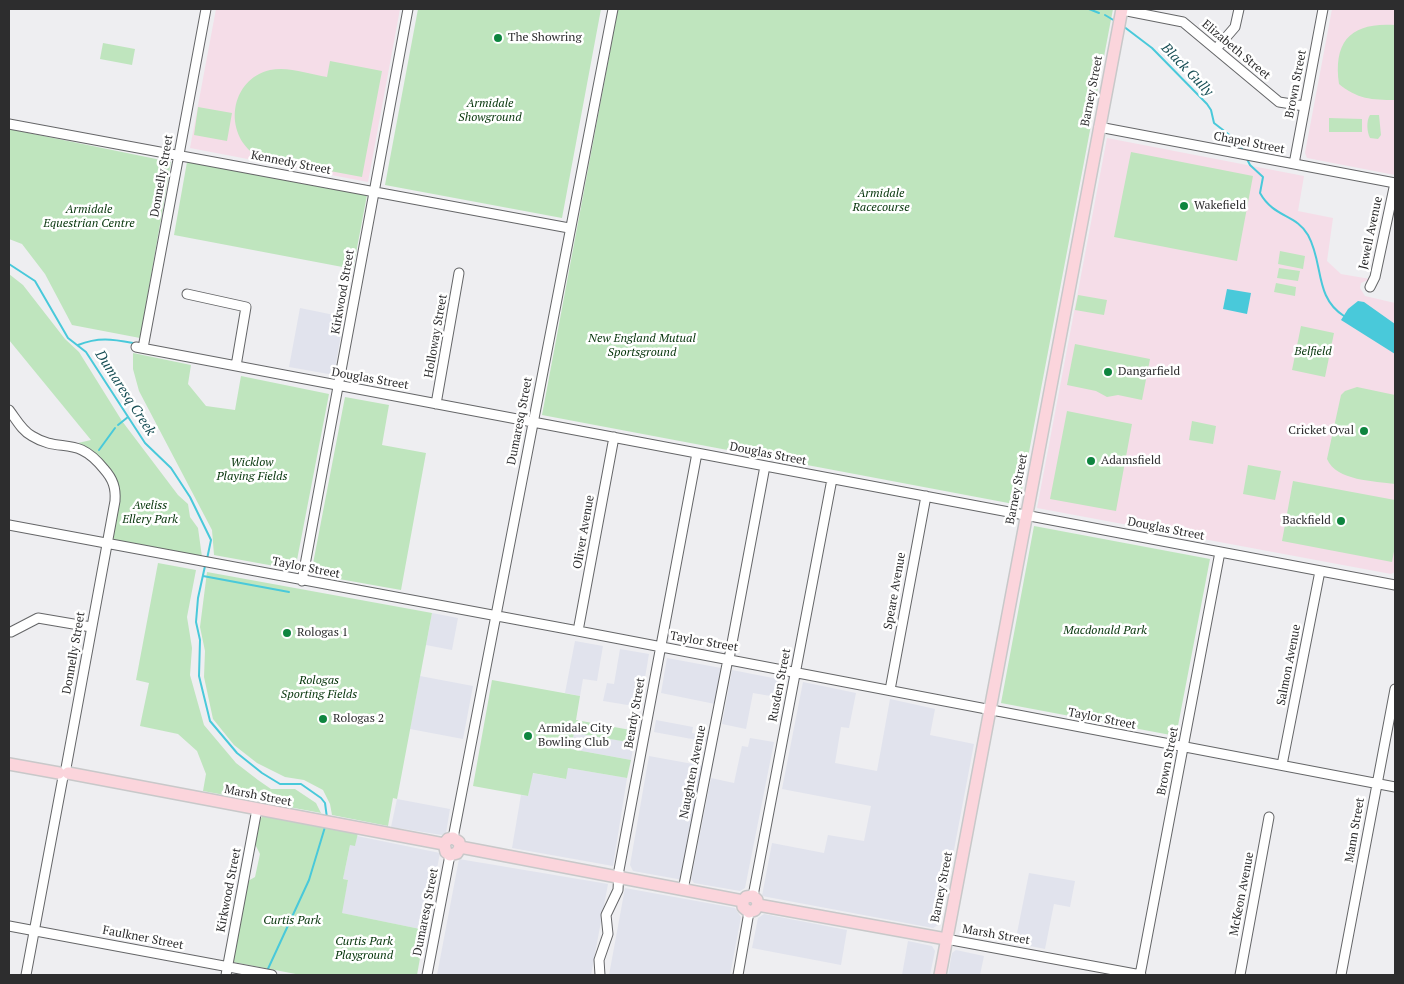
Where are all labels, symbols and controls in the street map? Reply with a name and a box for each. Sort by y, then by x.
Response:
street label: Elizabeth Street [1199,17,1273,83]
place label: The Showring [508,31,582,45]
marker: The Showring [492,32,504,44]
water label: Black Gully [1158,40,1216,100]
street label: Brown Street [1282,49,1310,119]
street label: Barney Street [1078,54,1106,128]
park label: Armidale Showground [458,97,522,125]
street label: Chapel Street [1212,129,1286,157]
street label: Donnelly Street [148,134,176,218]
street label: Kennedy Street [250,148,332,178]
park label: Armidale Racecourse [852,187,910,215]
street label: Jewell Avenue [1356,195,1386,271]
place label: Wakefield [1194,199,1246,213]
marker: Wakefield [1178,200,1190,212]
park label: Armidale Equestrian Centre [43,203,135,231]
street label: Kirkwood Street [328,249,358,335]
street label: Holloway Street [422,293,450,379]
park label: New England Mutual Sportsground [588,332,696,360]
park label: Belfield [1294,345,1332,359]
water label: Dumaresq Creek [91,347,159,439]
street label: Douglas Street [330,365,410,393]
place label: Dangarfield [1118,365,1180,379]
marker: Dangarfield [1102,366,1114,378]
street label: Dumaresq Street [504,376,536,466]
place label: Cricket Oval [1288,424,1354,438]
marker: Cricket Oval [1358,425,1370,437]
street label: Douglas Street [728,439,808,469]
street label: Barney Street [1003,452,1031,526]
place label: Adamsfield [1101,454,1161,468]
marker: Adamsfield [1085,455,1097,467]
park label: Wicklow Playing Fields [217,456,287,484]
street label: Oliver Avenue [570,494,598,570]
park label: Aveliss Ellery Park [122,499,178,527]
street label: Douglas Street [1126,514,1206,544]
place label: Backfield [1282,514,1331,528]
marker: Backfield [1335,515,1347,527]
street label: Speare Avenue [881,551,909,631]
street label: Taylor Street [271,554,341,582]
street label: Donnelly Street [60,611,88,695]
street label: Salmon Avenue [1274,623,1304,707]
park label: Macdonald Park [1063,624,1147,638]
place label: Rologas 1 [297,626,348,640]
marker: Rologas 1 [281,627,293,639]
street label: Taylor Street [669,629,739,655]
street label: Rusden Street [766,647,794,723]
park label: Rologas Sporting Fields [281,674,357,702]
street label: Beardy Street [622,676,648,750]
street label: Taylor Street [1067,705,1137,733]
place label: Rologas 2 [333,712,384,726]
marker: Rologas 2 [317,713,329,725]
place label: Armidale City Bowling Club [538,722,612,750]
street label: Naughten Avenue [677,724,709,820]
street label: Brown Street [1154,726,1182,796]
marker: Armidale City Bowling Club [522,730,534,742]
street label: Marsh Street [223,782,293,810]
street label: Mann Street [1342,796,1368,864]
street label: Kirkwood Street [214,847,244,933]
street label: Barney Street [928,850,956,924]
street label: McKeon Avenue [1227,851,1257,937]
street label: Dumaresq Street [410,867,442,957]
park label: Curtis Park [263,914,321,928]
street label: Marsh Street [961,922,1031,948]
street label: Faulkner Street [101,923,185,953]
park label: Curtis Park Playground [335,935,393,963]

